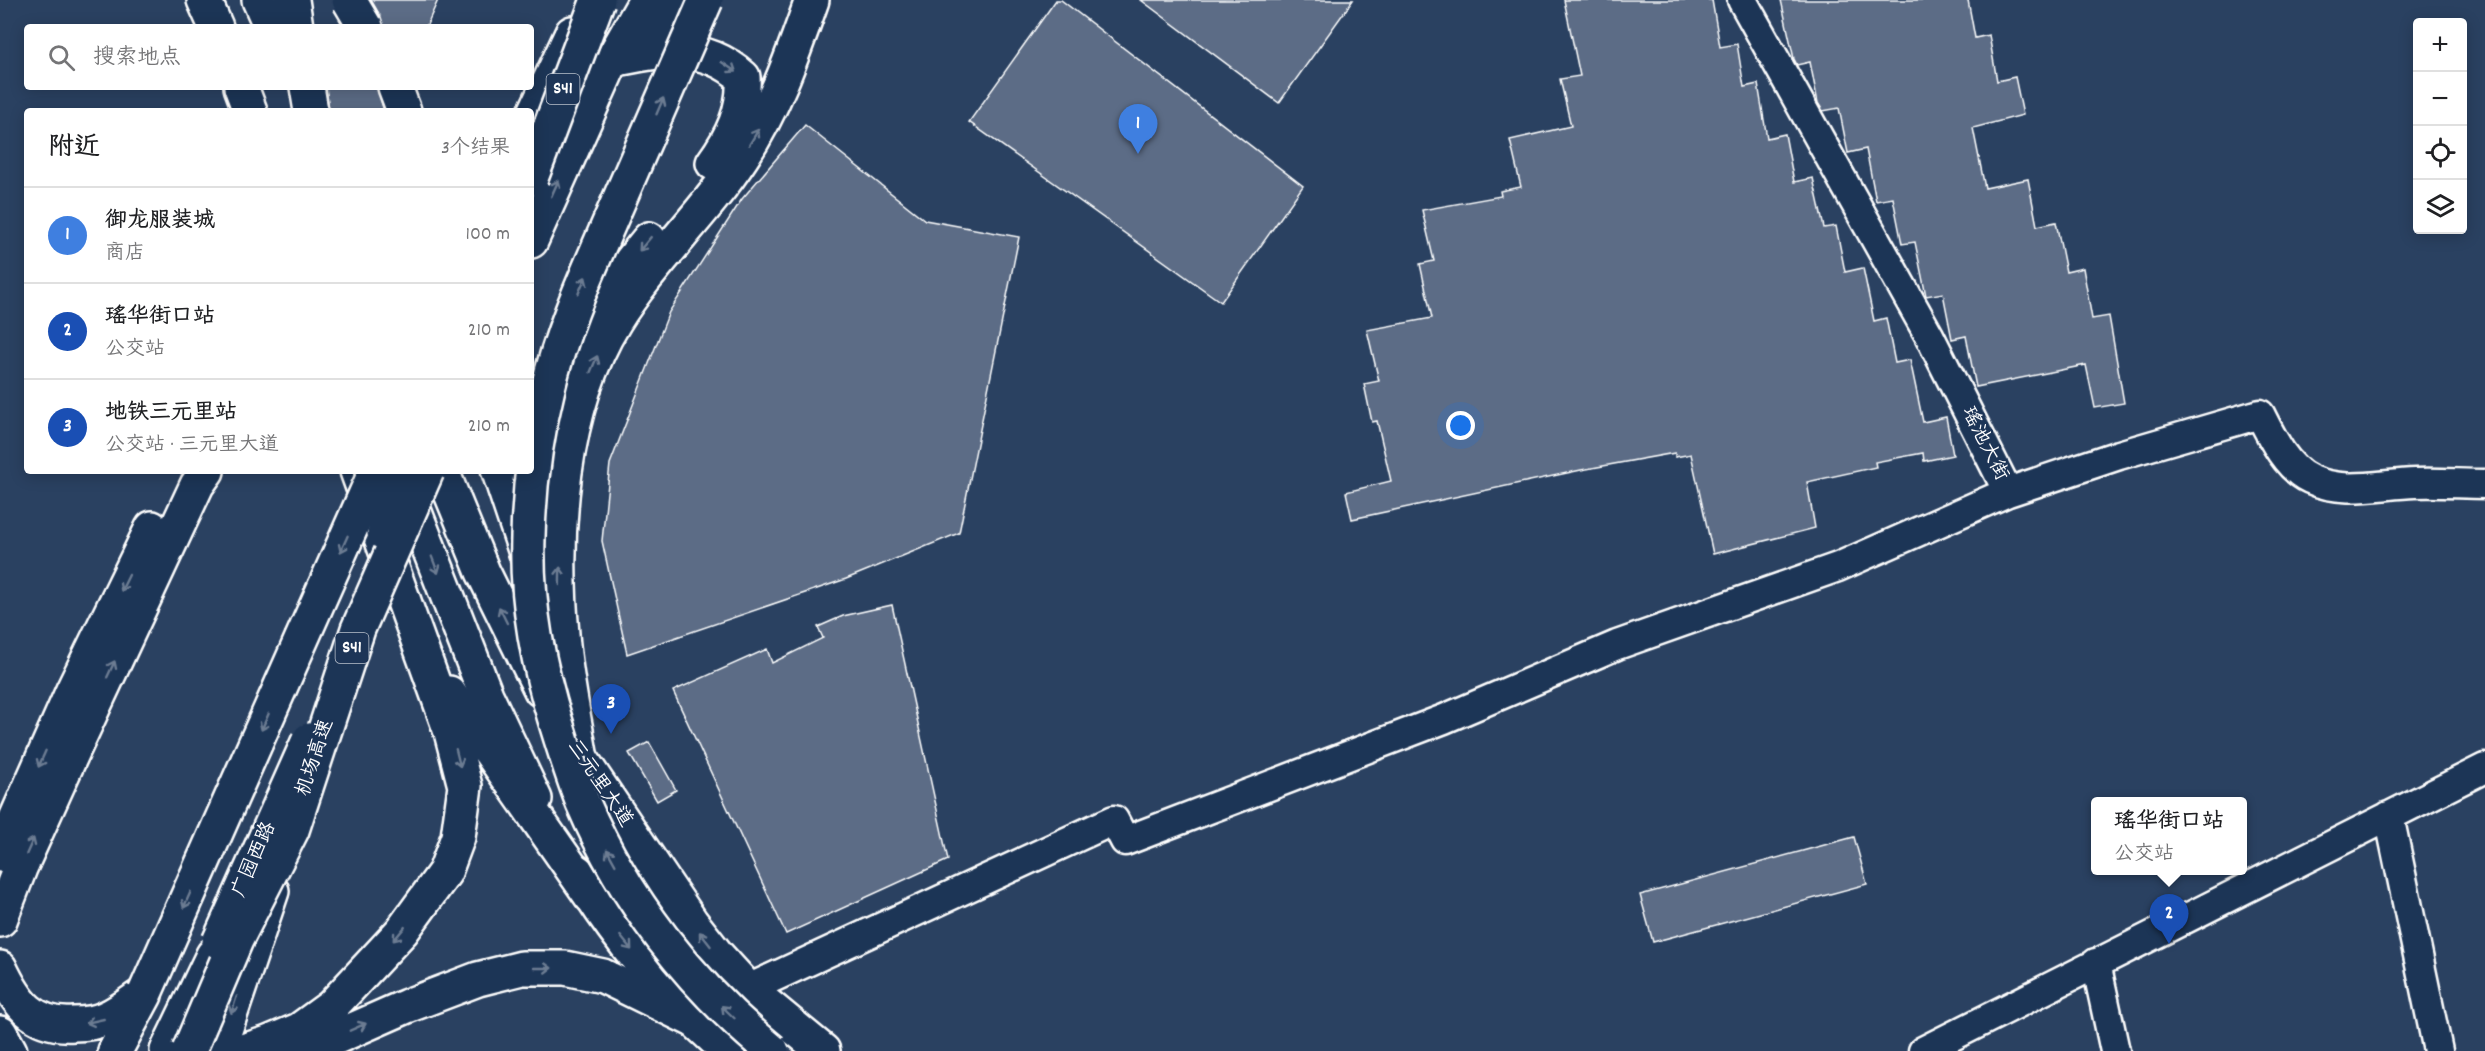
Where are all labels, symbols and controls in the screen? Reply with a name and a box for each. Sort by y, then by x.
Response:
map controls [2413,18,2467,234]
button: + [2413,18,2467,72]
search box [24,24,534,90]
icon: search [45,41,78,74]
text: 搜索地点 [93,43,181,74]
one-way arrow [720,61,736,73]
button: − [2413,72,2467,126]
road number: S41 [546,74,580,104]
one-way arrow [655,98,666,116]
pin: 1 [1118,104,1158,154]
button: locate [2413,126,2467,180]
one-way arrow [749,129,761,146]
text: 附近 [48,130,100,167]
text: 3个结果 [441,135,510,163]
one-way arrow [550,179,561,197]
button: layers [2413,180,2467,234]
text: 御龙服装城 [105,206,215,237]
text: 1 [65,221,70,249]
text: 100 m [466,221,510,249]
one-way arrow [639,235,652,251]
text: 商店 [105,240,145,268]
one-way arrow [578,276,589,294]
text: 瑶华街口站 [105,302,215,333]
text: 2 [63,317,72,345]
text: 210 m [468,317,510,345]
text: 公交站 [105,336,165,364]
one-way arrow [589,356,600,374]
text: 地铁三元里站 [105,398,237,429]
street label: 瑶池大街 [1953,402,2015,486]
your location [1446,411,1475,440]
text: 3 [63,413,72,441]
text: 210 m [468,413,510,441]
text: 公交站 · 三元里大道 [105,432,279,460]
one-way arrow [338,534,349,552]
one-way arrow [430,555,441,573]
one-way arrow [554,566,565,586]
one-way arrow [119,573,131,591]
one-way arrow [497,607,509,625]
road number: S41 [336,633,368,663]
one-way arrow [106,660,117,678]
pin: 3 [592,684,630,734]
one-way arrow [259,713,270,731]
street label: 机场高速 [290,716,342,800]
street label: 三元里大道 [559,735,639,833]
one-way arrow [452,748,464,767]
one-way arrow [36,749,47,767]
popup [2091,797,2247,875]
text: 瑶华街口站 [2114,807,2224,838]
street label: 广园西路 [226,817,284,902]
one-way arrow [25,838,36,856]
text: 公交站 [2114,841,2174,869]
one-way arrow [605,849,616,867]
one-way arrow [180,891,192,909]
pin: 2 [2150,894,2188,944]
one-way arrow [392,926,405,942]
one-way arrow [698,931,711,947]
one-way arrow [619,935,632,951]
one-way arrow [532,962,552,974]
one-way arrow [227,995,238,1014]
one-way arrow [721,1005,736,1019]
one-way arrow [85,1016,104,1028]
one-way arrow [349,1021,367,1032]

